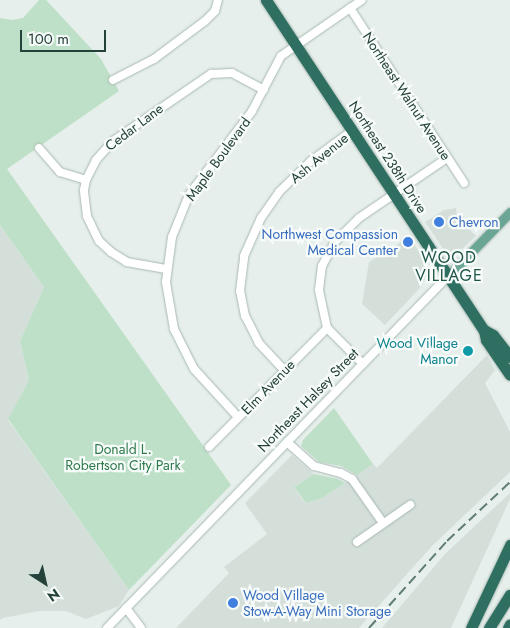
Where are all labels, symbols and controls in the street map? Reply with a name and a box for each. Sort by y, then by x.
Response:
scale bar [22,20,109,52]
text: 100 m [28,28,69,50]
street label: Northeast Walnut Avenue [359,29,455,163]
street label: Northeast 238th Drive [345,98,431,216]
street label: Cedar Lane [102,100,166,154]
street label: Maple Boulevard [182,114,254,204]
street label: Ash Avenue [286,129,352,187]
place label: Chevron [449,214,499,230]
marker: Chevron [433,216,445,228]
place label: Northwest Compassion Medical Center [262,226,398,258]
marker: Northwest Compassion Medical Center [402,236,414,248]
district label: WOOD VILLAGE [414,248,484,286]
place label: Wood Village Manor [377,335,458,368]
street label: Northeast Halsey Street [254,345,362,455]
marker: Wood Village Manor [462,345,474,357]
street label: Elm Avenue [238,356,298,418]
park label: Donald L. Robertson City Park [65,441,181,474]
north arrow [20,558,70,608]
text: N [43,584,64,607]
place label: Wood Village Stow-A-Way Mini Storage [243,587,391,620]
marker: Wood Village Stow-A-Way Mini Storage [227,597,239,609]

